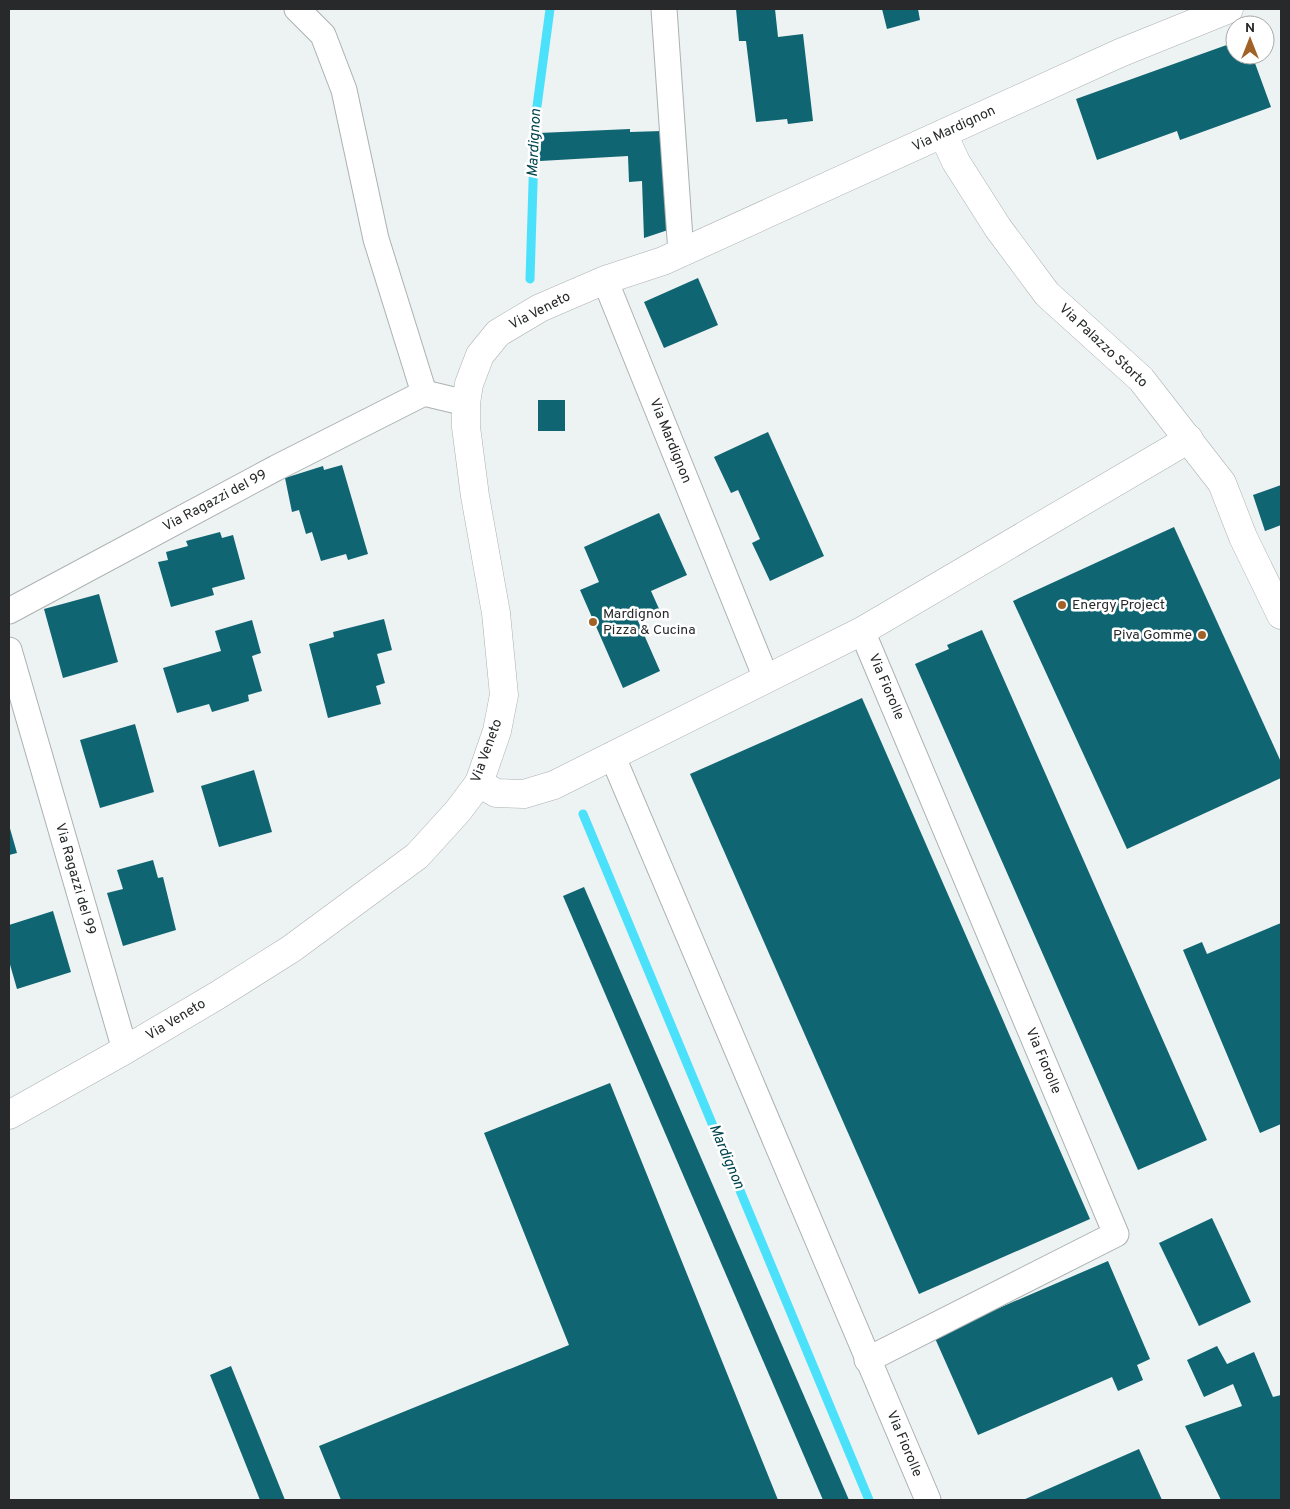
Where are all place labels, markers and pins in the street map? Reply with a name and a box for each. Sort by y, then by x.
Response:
place label: Energy Project [1072,597,1165,614]
marker: Energy Project [1056,599,1068,611]
place label: Mardignon Pizza & Cucina [603,606,696,639]
marker: Mardignon Pizza & Cucina [587,616,599,628]
place label: Piva Gomme [1113,627,1192,644]
marker: Piva Gomme [1196,629,1208,641]

